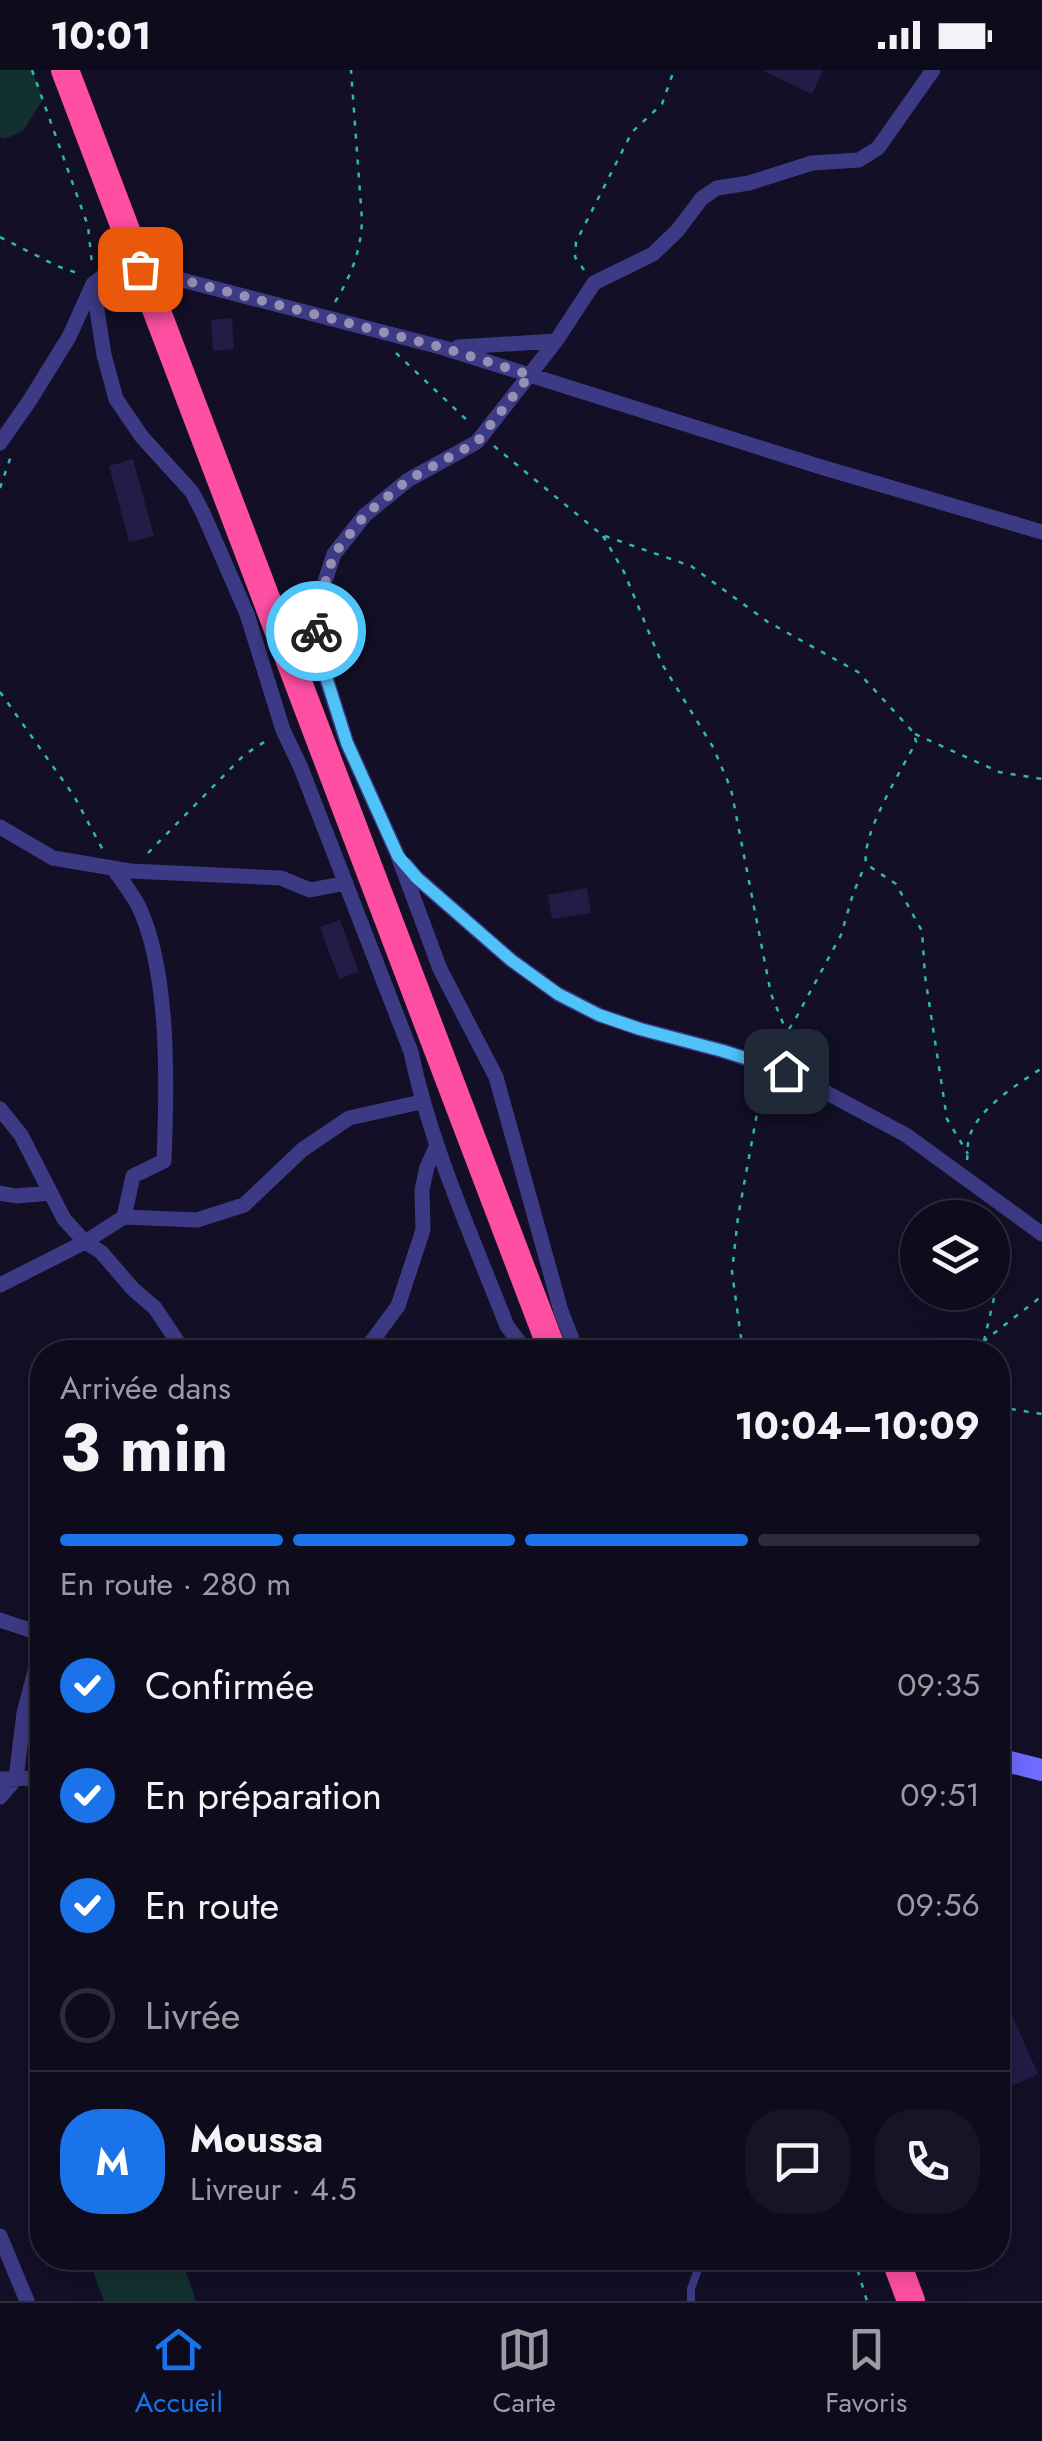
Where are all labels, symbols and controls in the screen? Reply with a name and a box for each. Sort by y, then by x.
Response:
text: 10:01 [50,8,151,63]
pin [98,227,183,312]
icon: bag [113,242,168,297]
courier [266,581,366,681]
icon: bike [289,604,344,659]
pin [744,1029,829,1114]
icon: home [759,1044,814,1099]
map controls [900,1200,1010,1310]
button: layers [900,1200,1010,1310]
text: Arrivée dans [60,1365,231,1411]
text: 10:04–10:09 [734,1398,980,1453]
text: 3 min [60,1401,228,1495]
text: En route · 280 m [60,1561,291,1607]
icon: check [60,1658,115,1713]
text: Confirmée [145,1658,314,1713]
text: 09:35 [897,1662,980,1708]
icon: check [60,1768,115,1823]
text: En préparation [145,1768,382,1823]
text: 09:51 [900,1772,980,1818]
icon: check [60,1878,115,1933]
text: En route [145,1878,279,1933]
text: 09:56 [896,1882,980,1928]
text: Livrée [145,1988,240,2043]
button: chat [745,2109,850,2214]
button: phone [875,2109,980,2214]
text: Moussa [190,2111,323,2166]
text: M [96,2134,129,2189]
text: Livreur · 4.5 [190,2166,357,2212]
tab: Accueil [135,2322,223,2423]
tab: Carte [492,2322,556,2423]
tab: Favoris [825,2322,907,2423]

